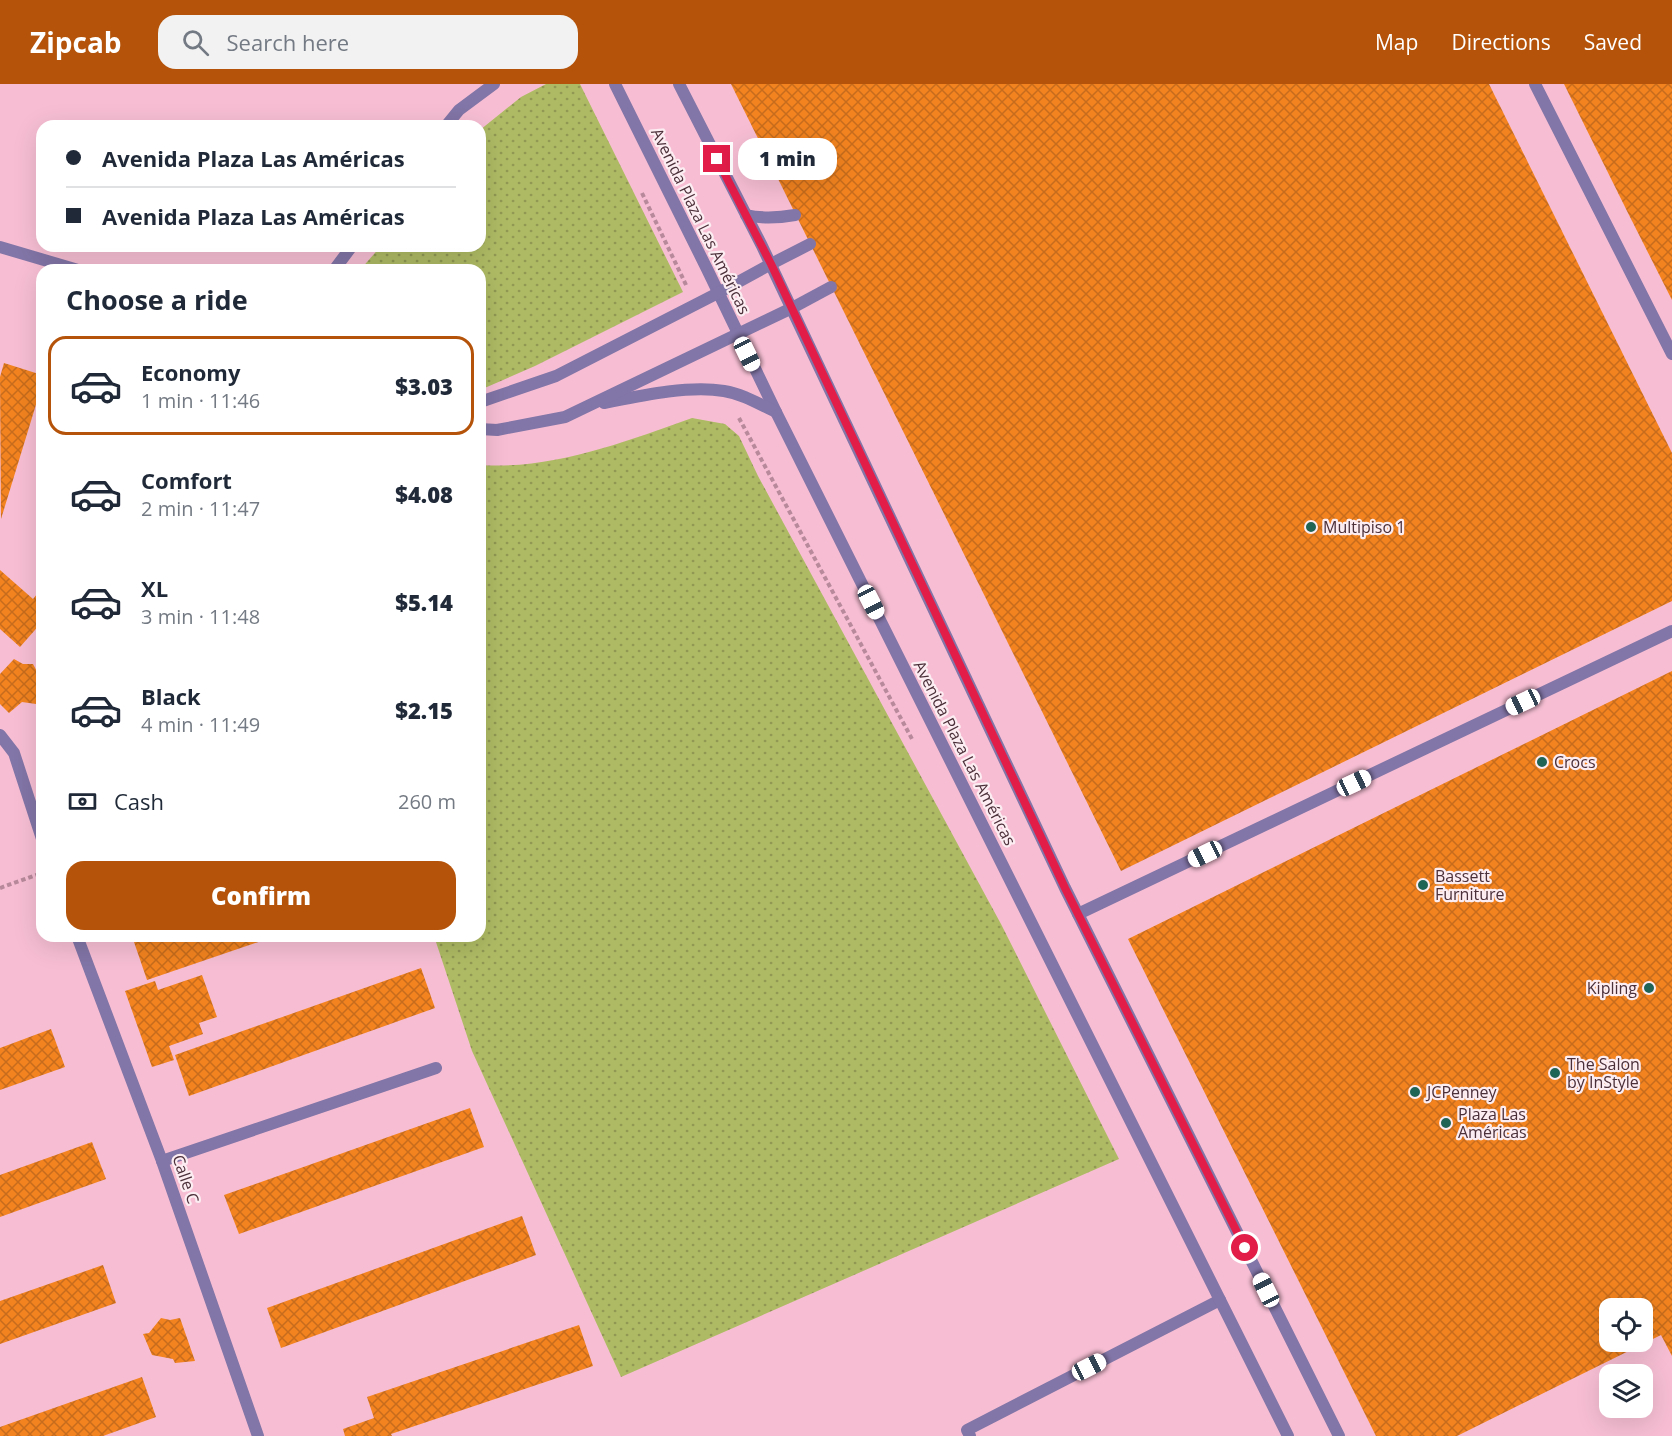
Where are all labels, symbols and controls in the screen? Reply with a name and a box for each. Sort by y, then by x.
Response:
search box [158,15,578,69]
text: Zipcab [30,23,122,61]
icon: search [179,26,212,59]
text: Search here [227,27,349,57]
text: Map [1375,28,1418,56]
text: Directions [1451,28,1551,56]
text: Saved [1584,28,1642,56]
street label: Avenida Plaza Las Américas [646,124,756,318]
callout: 1 min [738,138,837,180]
text: Avenida Plaza Las Américas [102,143,405,173]
route end [703,145,730,172]
text: 1 min [759,145,816,172]
text: Avenida Plaza Las Américas [102,201,405,231]
text: Choose a ride [66,281,248,318]
car [731,334,763,374]
text: Economy [141,357,240,387]
icon: car [69,359,123,413]
text: $3.03 [395,371,453,401]
text: 1 min · 11:46 [141,387,260,414]
text: Comfort [141,465,232,495]
icon: car [69,467,123,521]
text: $4.08 [395,479,453,509]
text: 2 min · 11:47 [141,495,260,522]
place label: Multipiso 1 [1323,516,1405,538]
marker: Multipiso 1 [1304,520,1318,534]
text: XL [141,573,168,603]
icon: car [69,575,123,629]
car [855,582,887,622]
text: $5.14 [395,587,453,617]
text: 3 min · 11:48 [141,603,260,630]
street label: Avenida Plaza Las Américas [909,657,1021,849]
text: Black [141,681,201,711]
icon: car [69,683,123,737]
car [1503,686,1543,718]
text: $2.15 [395,695,453,725]
text: 4 min · 11:49 [141,711,260,738]
place label: Crocs [1554,751,1596,773]
marker: Crocs [1535,755,1549,769]
car [1334,767,1374,799]
icon: cash [66,785,99,818]
text: Cash [114,786,164,816]
text: 260 m [398,788,456,815]
car [1185,838,1225,870]
button: Confirm [66,861,456,930]
place label: Bassett Furniture [1435,865,1505,905]
marker: Bassett Furniture [1416,878,1430,892]
place label: Kipling [1587,977,1637,999]
marker: Kipling [1642,981,1656,995]
place label: The Salon by InStyle [1567,1053,1640,1093]
marker: The Salon by InStyle [1548,1066,1562,1080]
place label: JCPenney [1425,1081,1498,1103]
marker: JCPenney [1408,1085,1422,1099]
place label: Plaza Las Américas [1458,1103,1527,1143]
marker: Plaza Las Américas [1439,1116,1453,1130]
street label: Calle C [167,1152,205,1206]
route start [1231,1234,1258,1261]
car [1250,1270,1282,1310]
map controls [1599,1298,1653,1418]
button: locate [1599,1298,1653,1352]
car [1069,1351,1109,1383]
button: layers [1599,1364,1653,1418]

